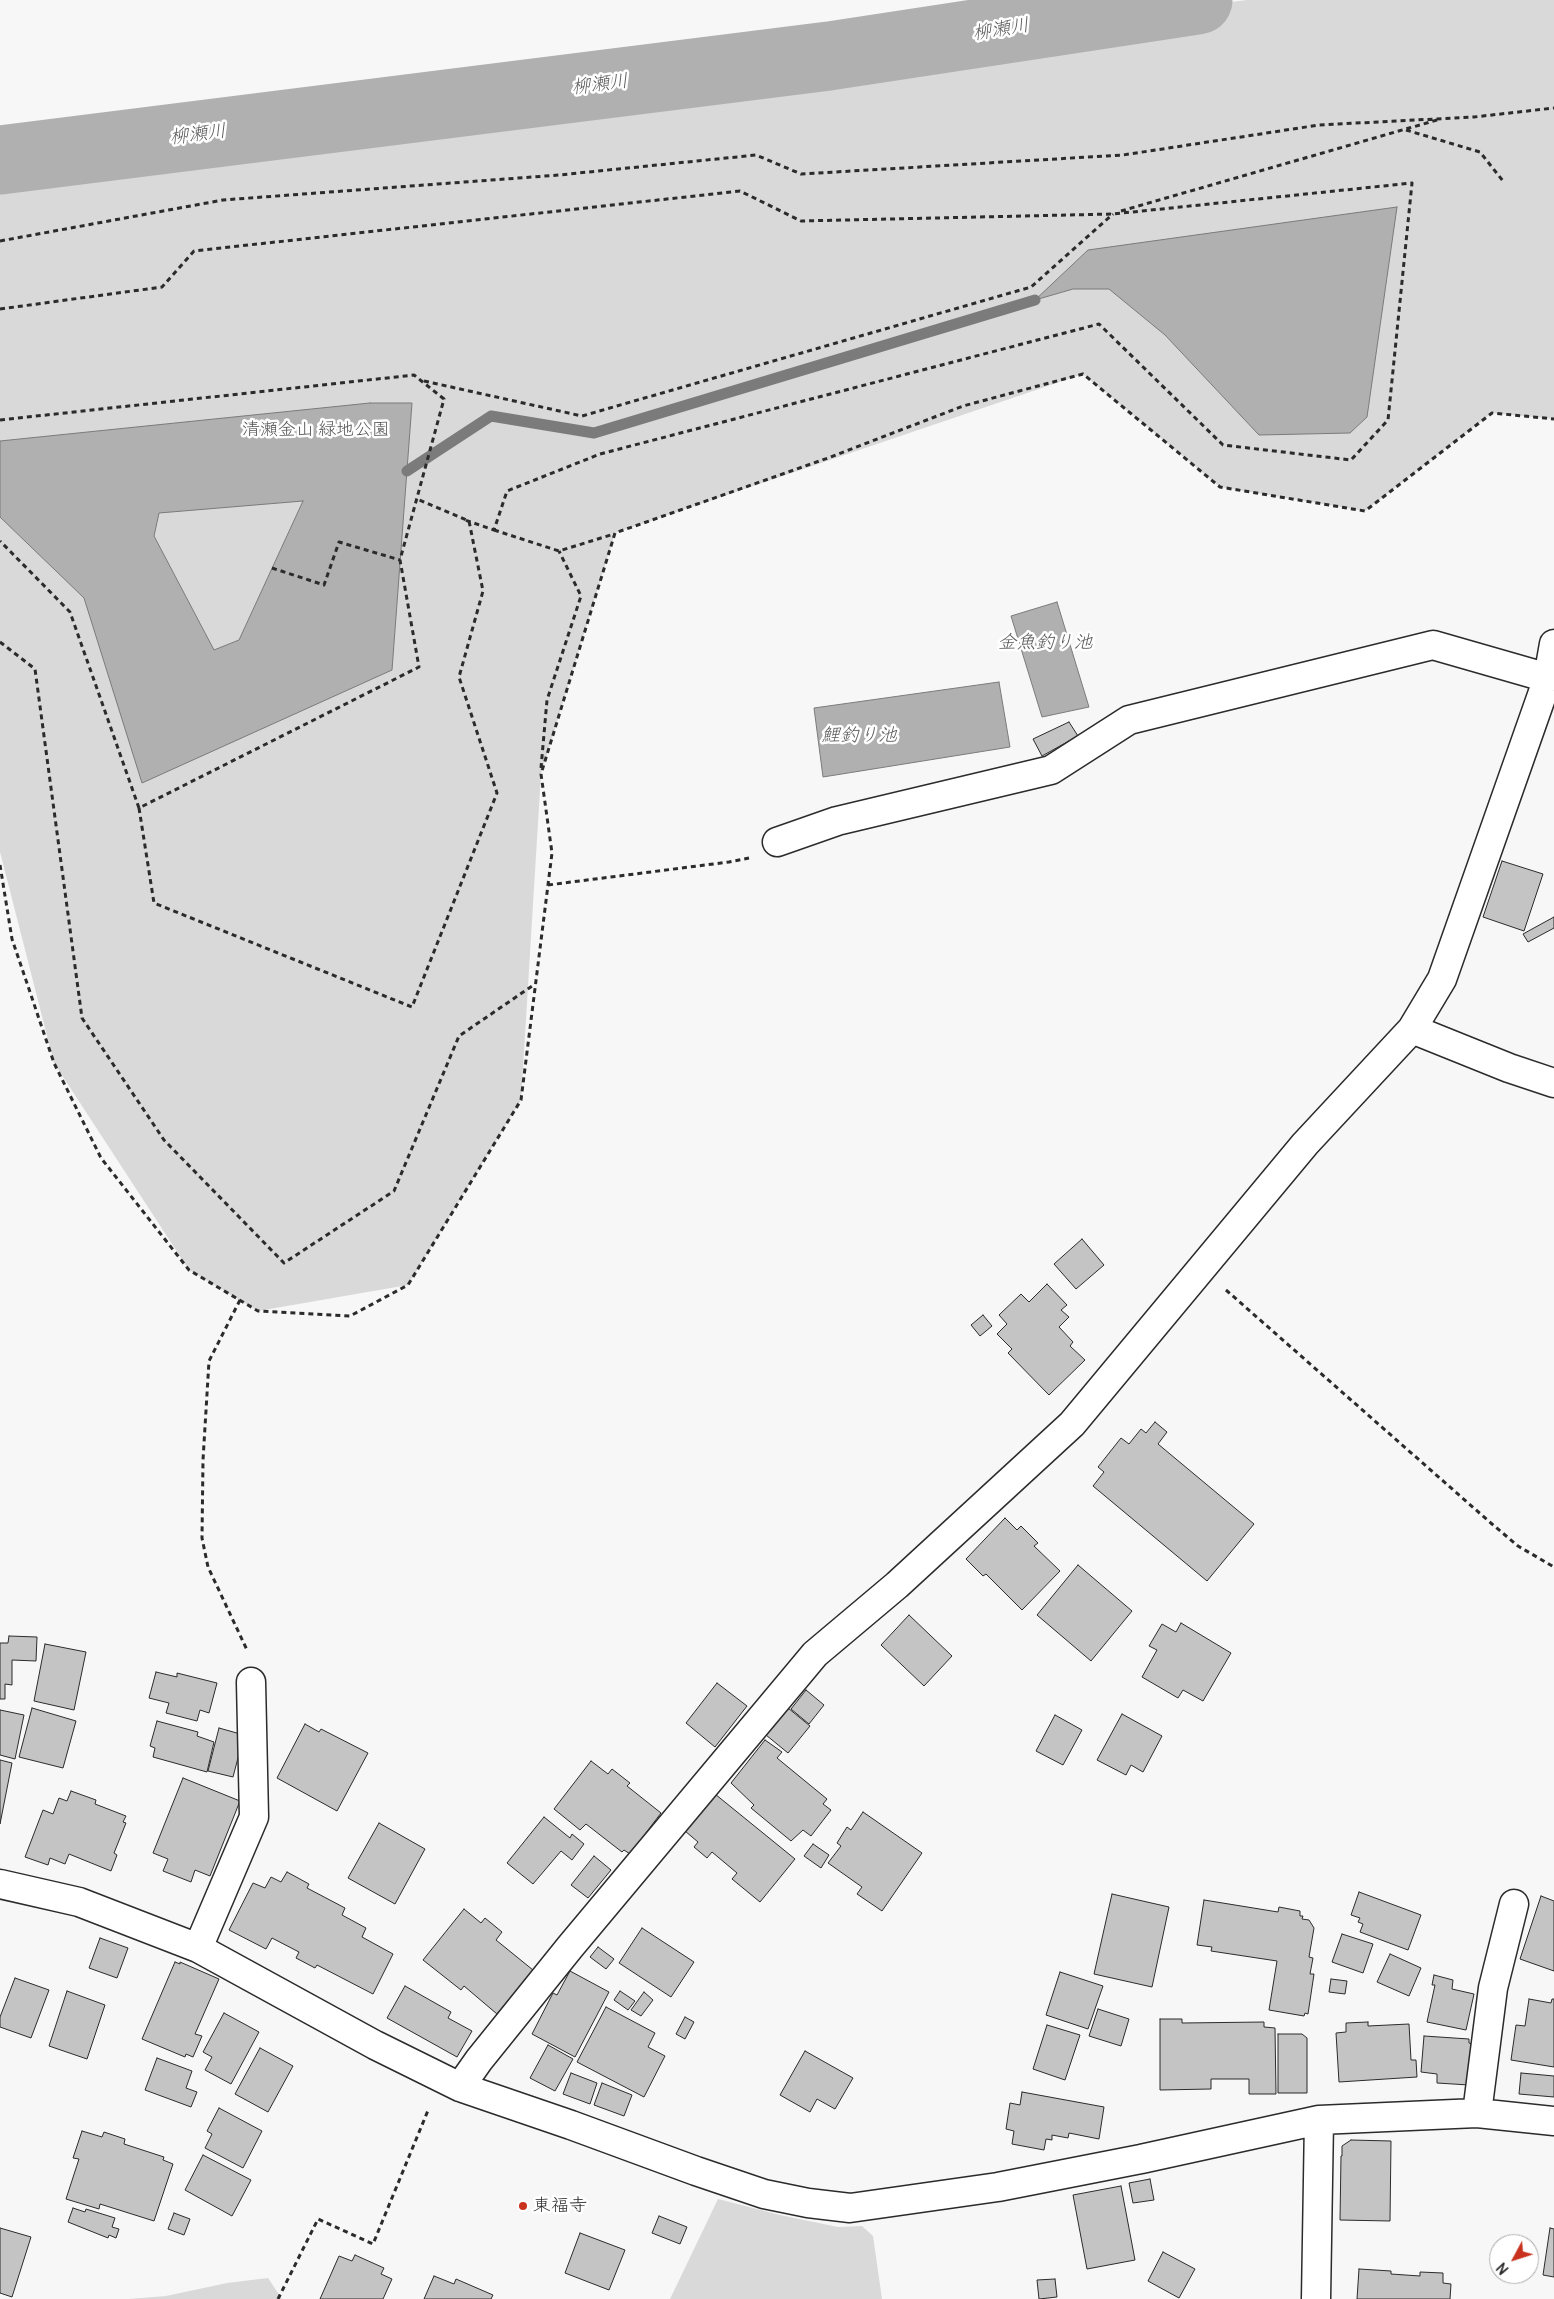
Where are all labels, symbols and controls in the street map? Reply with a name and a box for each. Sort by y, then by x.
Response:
water label: 柳瀬川 [971,14,1031,46]
water label: 柳瀬川 [570,70,630,100]
water label: 柳瀬川 [168,120,228,150]
park label: 清瀬金山 緑地公園 [242,419,390,441]
water label: 金魚釣り池 [998,632,1092,654]
water label: 鯉釣り池 [821,725,897,747]
place label: 東福寺 [533,2195,587,2217]
marker: 東福寺 [517,2200,529,2212]
north arrow [1489,2234,1539,2284]
text: N [1493,2259,1512,2277]

